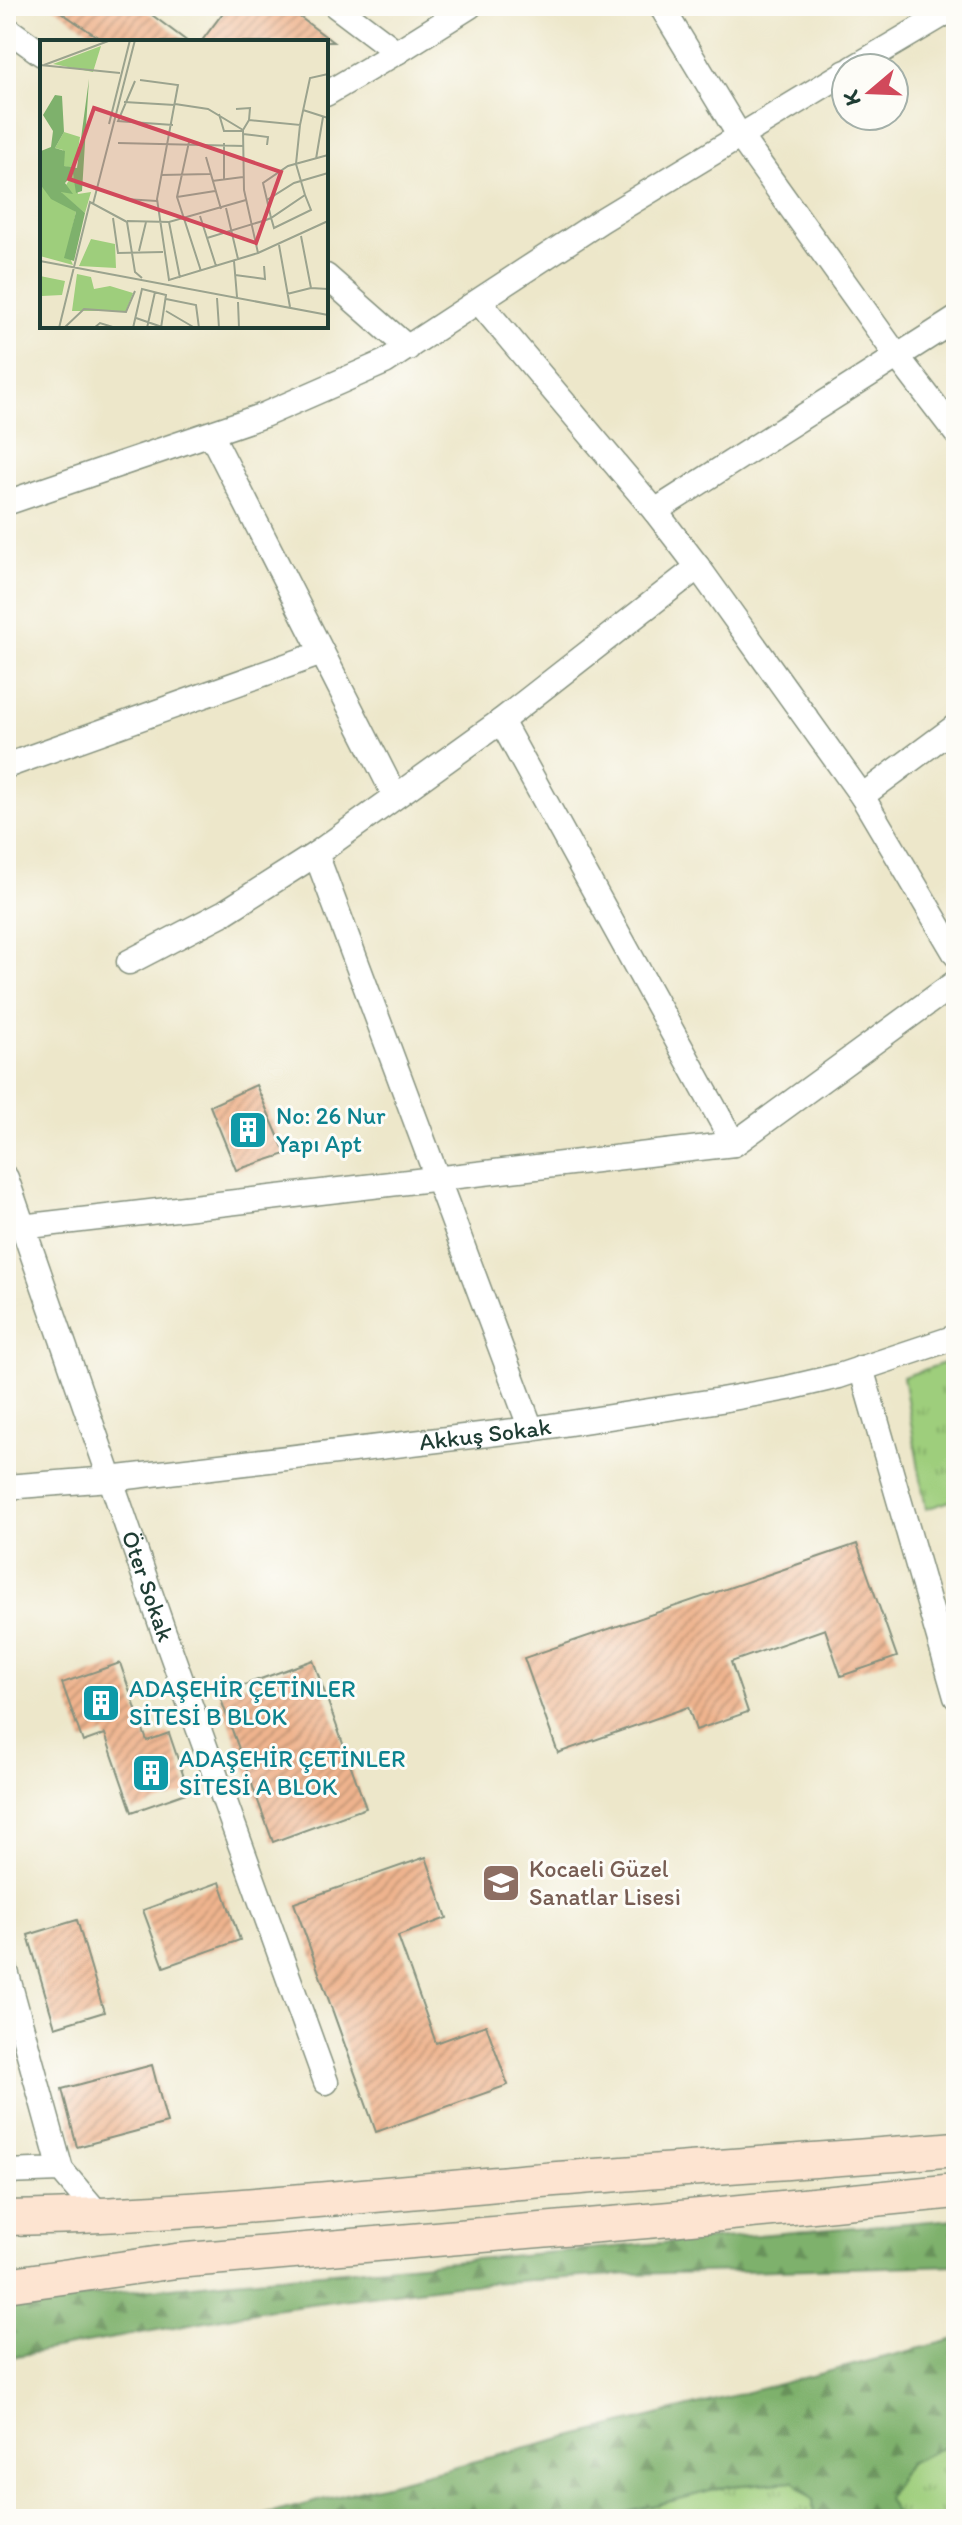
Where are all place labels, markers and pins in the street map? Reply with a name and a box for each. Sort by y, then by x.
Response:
place label: No: 26 Nur Yapı Apt [276,1101,386,1158]
building icon: No: 26 Nur Yapı Apt [227,1109,269,1151]
place label: ADAŞEHİR ÇETİNLER SİTESİ B BLOK [129,1674,356,1731]
building icon: ADAŞEHİR ÇETİNLER SİTESİ B BLOK [80,1682,122,1724]
place label: ADAŞEHİR ÇETİNLER SİTESİ A BLOK [179,1744,406,1801]
building icon: ADAŞEHİR ÇETİNLER SİTESİ A BLOK [130,1752,172,1794]
place label: Kocaeli Güzel Sanatlar Lisesi [529,1854,681,1911]
school or university icon: Kocaeli Güzel Sanatlar Lisesi [480,1862,522,1904]

